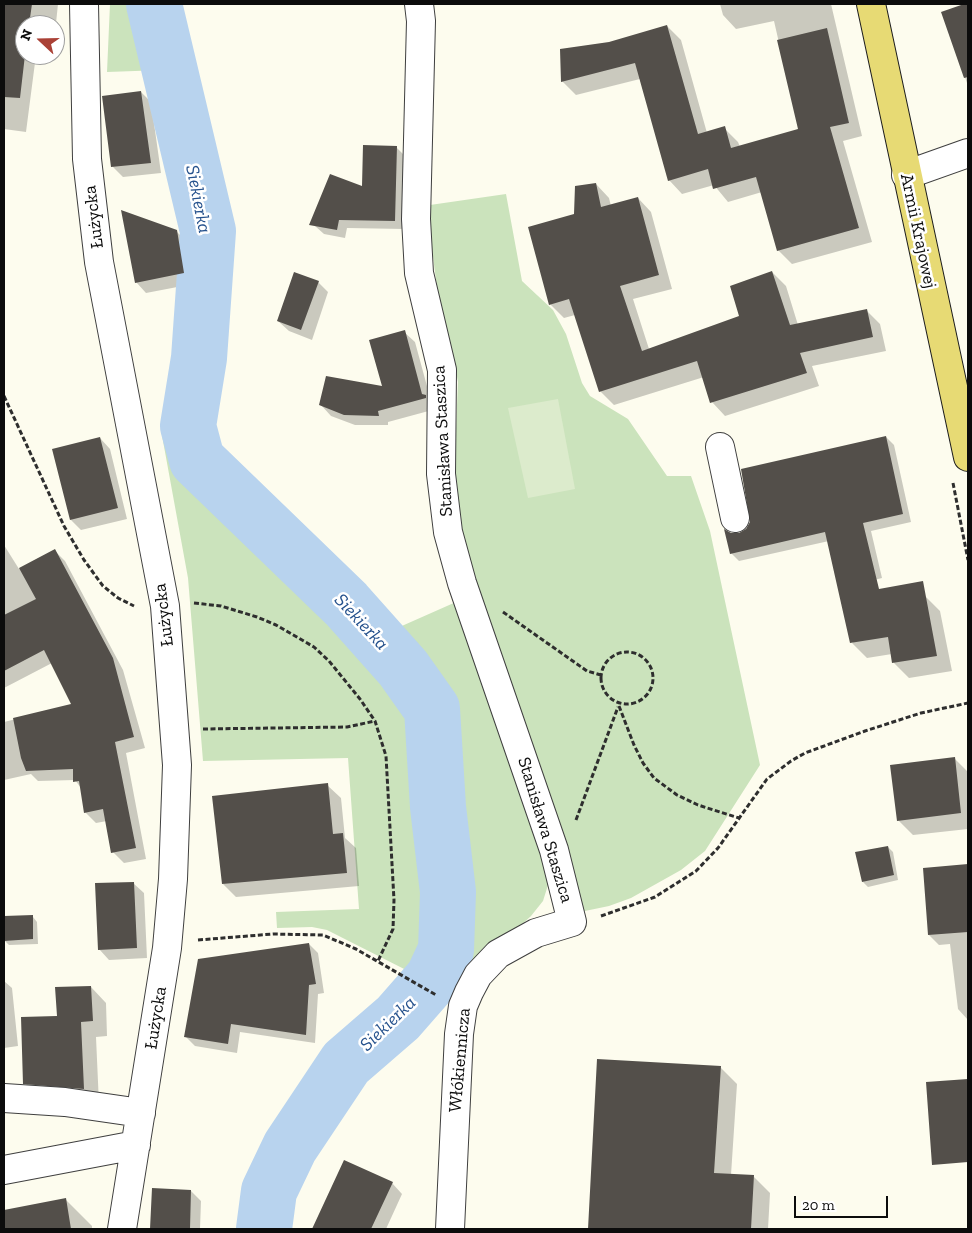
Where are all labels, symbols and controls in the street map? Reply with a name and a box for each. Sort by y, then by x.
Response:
north arrow [15,15,65,65]
text: N [17,27,36,43]
water label: Siekierka [180,163,216,235]
street label: Armii Krajowej [895,172,941,290]
street label: Łużycka [79,184,109,250]
street label: Stanisława Staszica [428,365,458,517]
street label: Łużycka [149,582,179,648]
water label: Siekierka [329,589,393,655]
street label: Stanisława Staszica [513,755,577,905]
street label: Łużycka [140,985,172,1051]
water label: Siekierka [355,992,421,1056]
street label: Włókiennicza [445,1007,475,1113]
scale bar [797,1186,891,1218]
text: 20 m [802,1196,835,1214]

